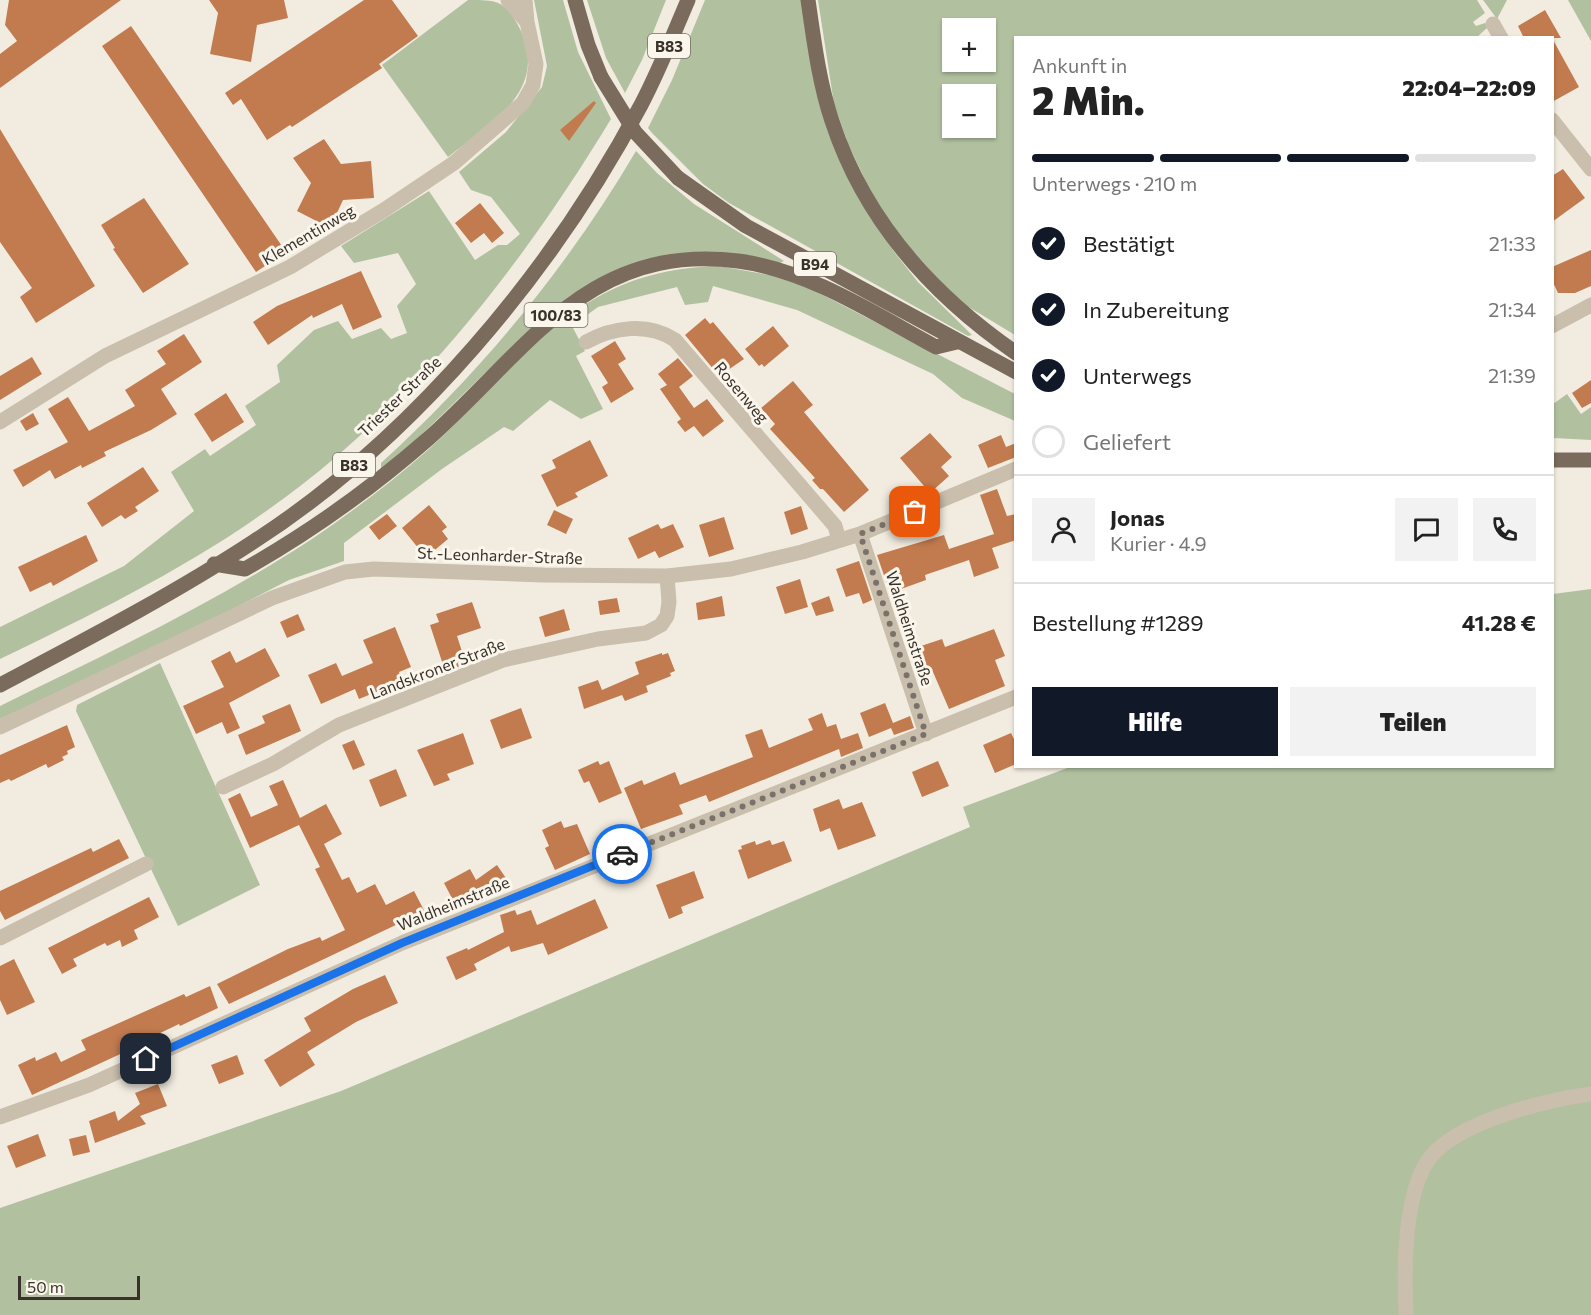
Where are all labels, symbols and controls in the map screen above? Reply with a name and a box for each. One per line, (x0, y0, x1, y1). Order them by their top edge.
map controls (942, 18, 996, 138)
button: + (942, 18, 996, 72)
road number: B83 (648, 34, 690, 58)
text: Ankunft in (1032, 53, 1127, 77)
text: 22:04–22:09 (1402, 74, 1536, 101)
text: 2 Min. (1032, 75, 1145, 123)
button: − (942, 84, 996, 138)
text: Unterwegs · 210 m (1032, 171, 1197, 195)
street label: Klementinweg (258, 200, 358, 268)
icon: check (1032, 227, 1065, 260)
text: Bestätigt (1083, 230, 1175, 257)
text: 21:33 (1489, 231, 1536, 255)
road number: B94 (794, 252, 836, 276)
icon: check (1032, 293, 1065, 326)
text: In Zubereitung (1083, 296, 1229, 323)
text: 21:34 (1488, 297, 1536, 321)
road number: 100/83 (524, 303, 588, 327)
street label: Triester Straße (354, 352, 444, 440)
street label: Rosenweg (711, 358, 773, 427)
icon: check (1032, 359, 1065, 392)
text: Unterwegs (1083, 362, 1192, 389)
text: 21:39 (1488, 363, 1536, 387)
text: Geliefert (1083, 428, 1171, 455)
road number: B83 (333, 453, 375, 477)
pin (889, 486, 940, 537)
icon: bag (898, 495, 931, 528)
button: person (1032, 498, 1095, 561)
button: chat (1395, 498, 1458, 561)
button: phone (1473, 498, 1536, 561)
text: Jonas (1110, 504, 1165, 531)
text: Kurier · 4.9 (1110, 531, 1207, 555)
street label: St.-Leonharder-Straße (417, 543, 583, 567)
street label: Waldheimstraße (883, 568, 937, 688)
text: Bestellung #1289 (1032, 609, 1204, 636)
text: 41.28 € (1462, 609, 1536, 636)
street label: Landskroner Straße (367, 633, 507, 703)
button: Hilfe (1032, 687, 1278, 756)
button: Teilen (1290, 687, 1536, 756)
courier (592, 824, 652, 884)
icon: car (606, 838, 639, 871)
street label: Waldheimstraße (394, 872, 512, 934)
pin (120, 1033, 171, 1084)
icon: home (129, 1042, 162, 1075)
scale bar (18, 1273, 140, 1300)
text: 50 m (27, 1277, 64, 1296)

